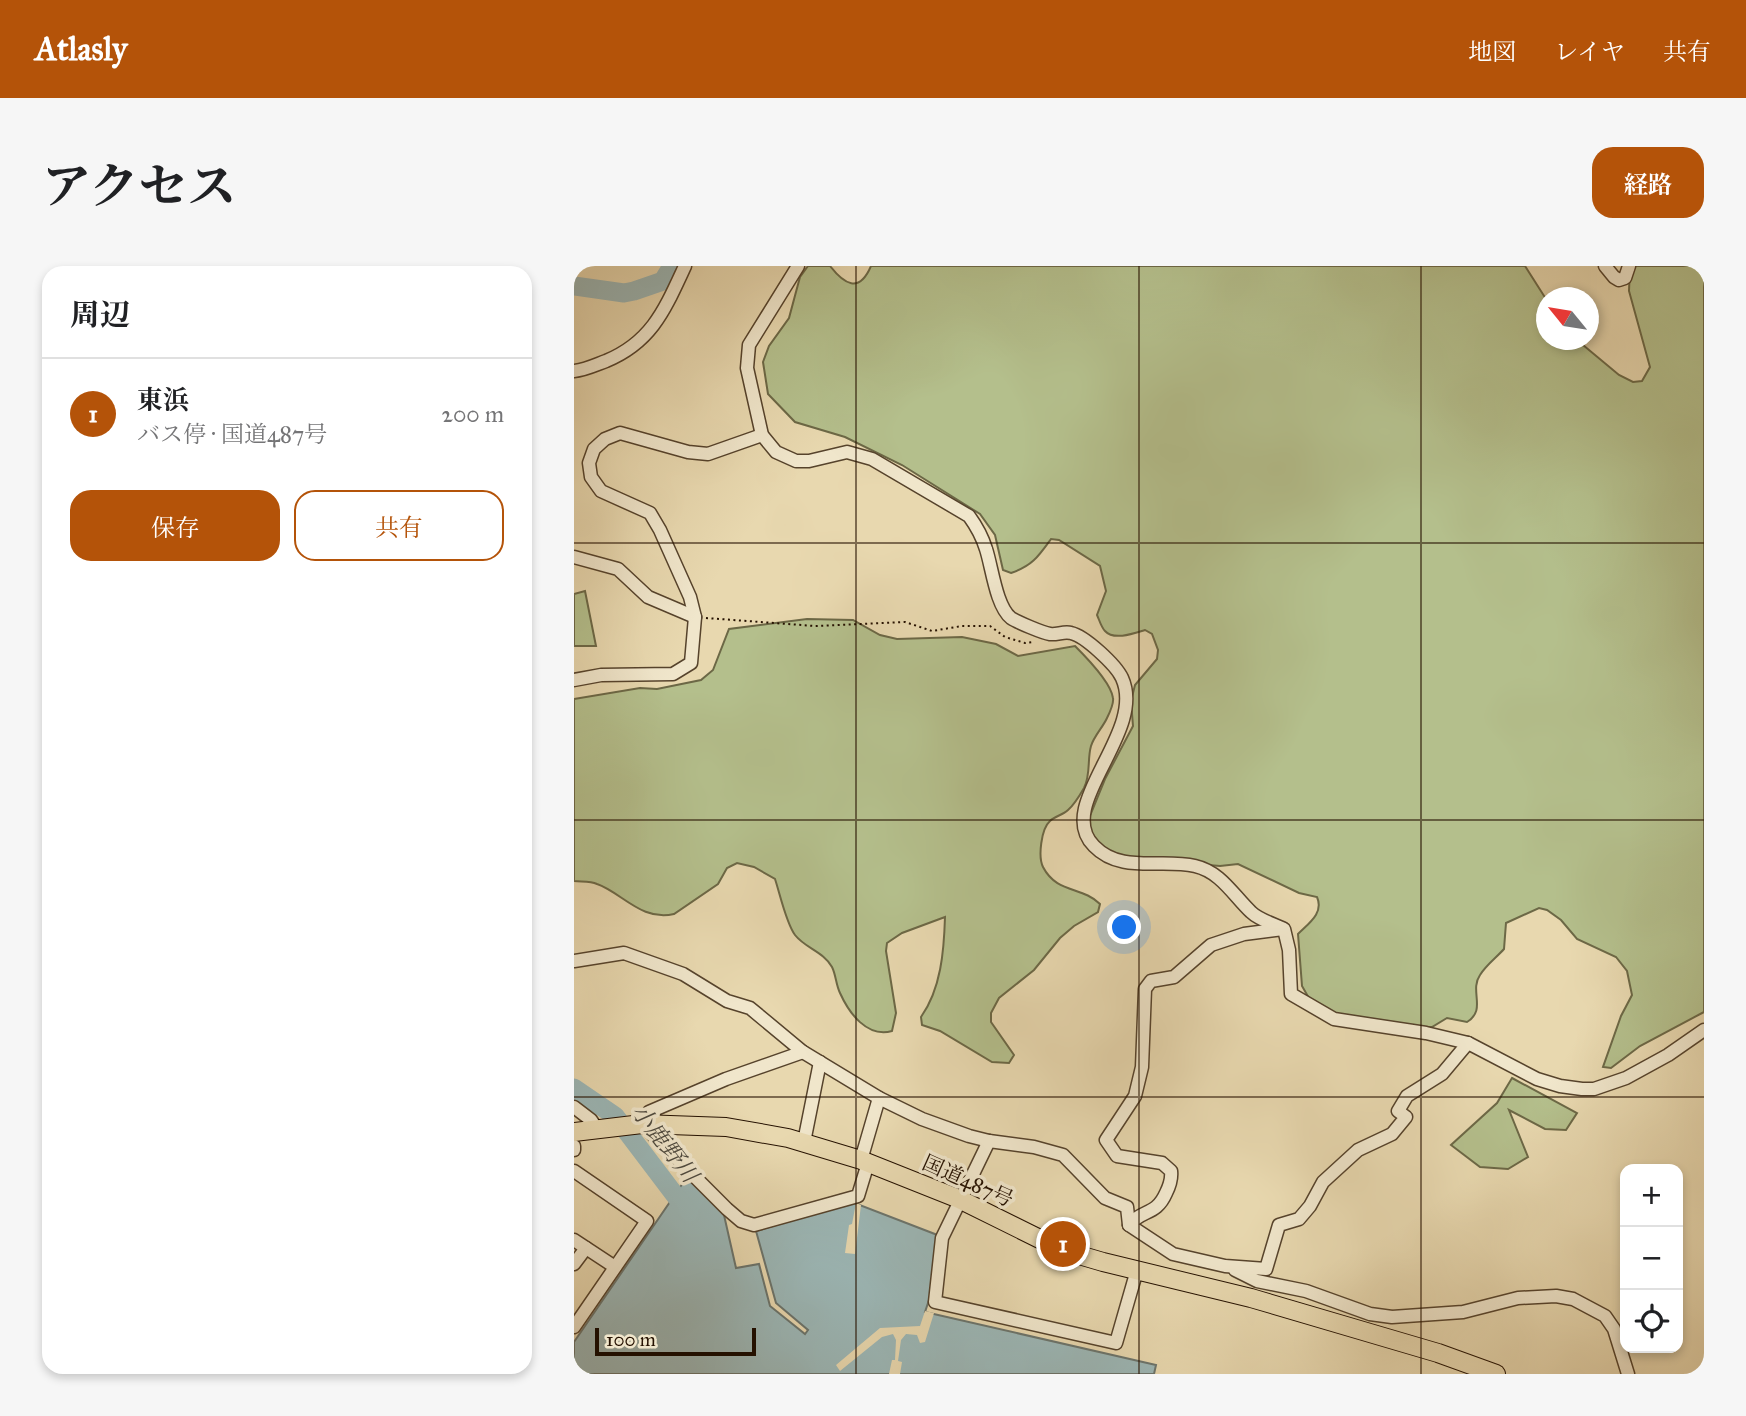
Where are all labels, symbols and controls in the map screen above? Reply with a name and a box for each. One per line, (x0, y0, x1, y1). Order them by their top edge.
text: Atlasly (35, 29, 127, 69)
text: 地図 (1468, 37, 1516, 67)
text: レイヤ (1554, 37, 1625, 67)
text: 共有 (1663, 37, 1711, 67)
button: 経路 (1592, 147, 1704, 218)
text: アクセス (42, 157, 237, 216)
north arrow (1536, 287, 1599, 350)
text: 周辺 (70, 297, 130, 333)
text: 東浜 (137, 384, 189, 416)
text: 1 (88, 400, 98, 428)
text: 200 m (442, 400, 504, 428)
text: バス停 · 国道487号 (137, 420, 327, 448)
button: 保存 (70, 490, 280, 561)
button: 共有 (294, 490, 504, 561)
your location (1107, 910, 1141, 944)
water label: 小鹿野川 (626, 1098, 706, 1190)
street label: 国道487号 (918, 1149, 1018, 1213)
map controls (1620, 1164, 1683, 1353)
button: + (1620, 1164, 1683, 1227)
pin: 1 (1040, 1218, 1086, 1270)
button: − (1620, 1227, 1683, 1290)
button: locate (1620, 1290, 1683, 1353)
scale bar (595, 1325, 756, 1357)
text: 100 m (606, 1328, 656, 1351)

